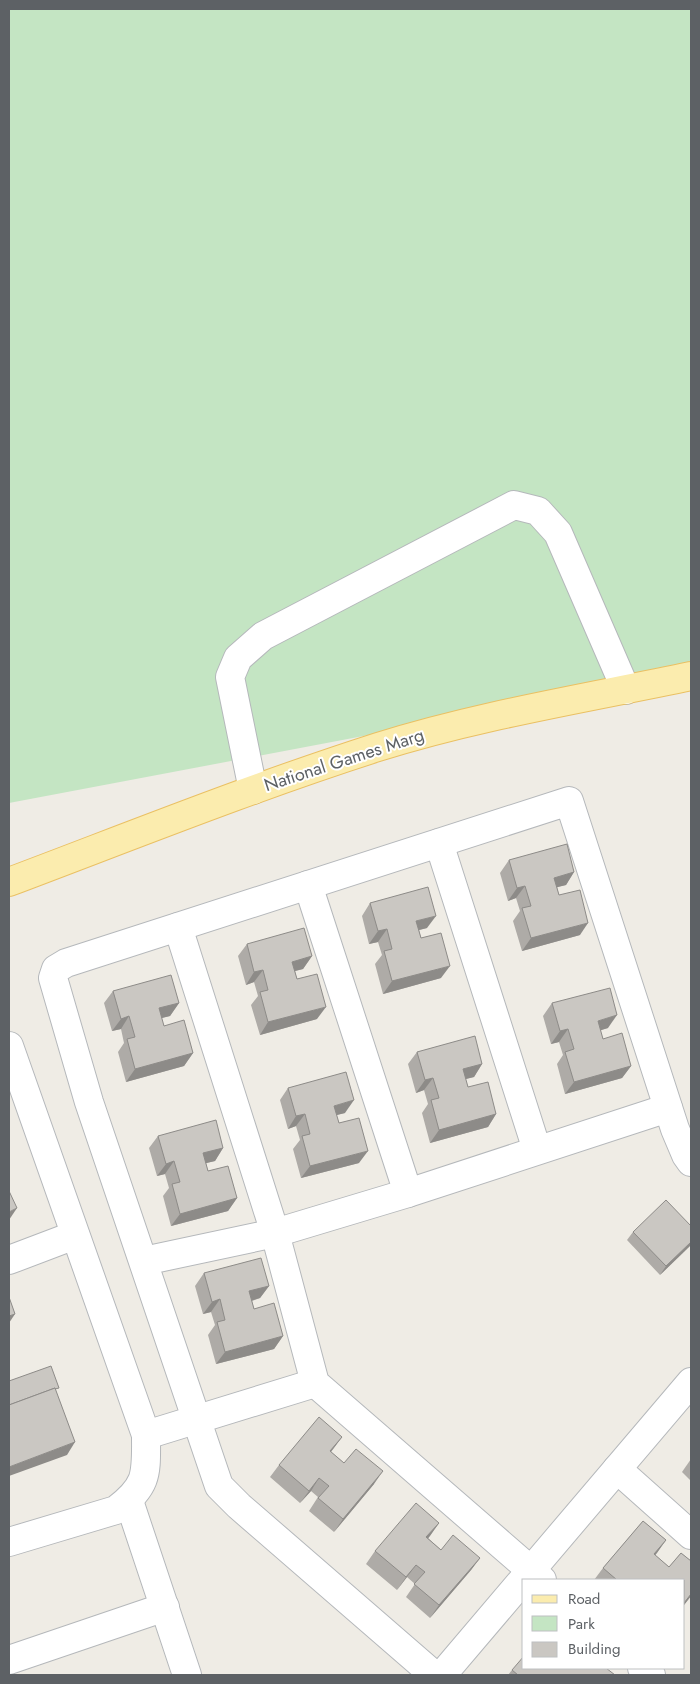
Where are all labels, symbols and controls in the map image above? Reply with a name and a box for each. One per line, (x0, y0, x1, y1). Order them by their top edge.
street label: National Games Marg (261, 722, 427, 798)
legend (522, 1579, 685, 1669)
text: Road (568, 1588, 600, 1610)
text: Park (568, 1613, 595, 1635)
text: Building (568, 1638, 620, 1660)

